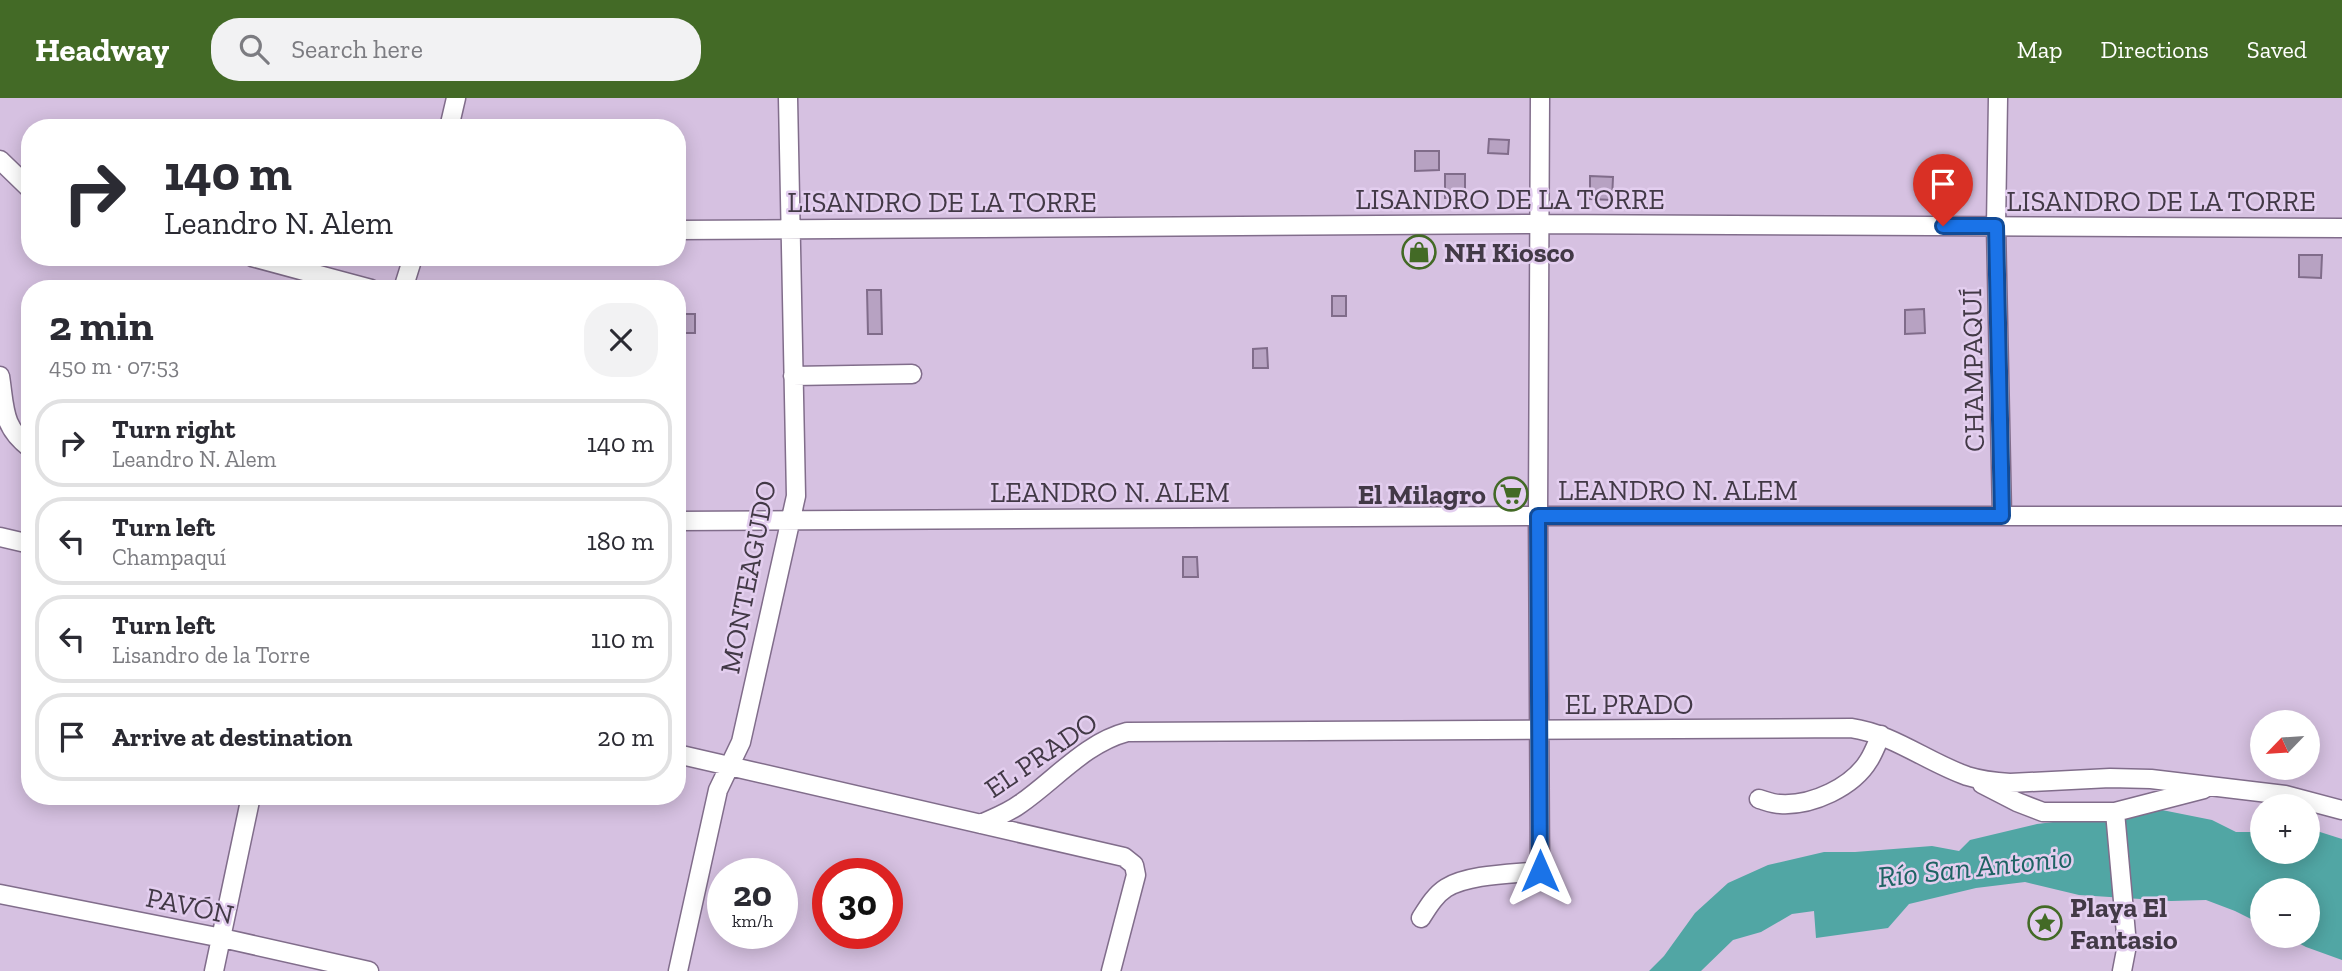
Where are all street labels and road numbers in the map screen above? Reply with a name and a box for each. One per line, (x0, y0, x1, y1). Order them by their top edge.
street label: LISANDRO DE LA TORRE (1355, 183, 1665, 216)
street label: LISANDRO DE LA TORRE (2006, 185, 2316, 218)
street label: LISANDRO DE LA TORRE (787, 186, 1097, 219)
street label: CHAMPAQUÍ (1955, 288, 1991, 452)
street label: LEANDRO N. ALEM (1558, 474, 1798, 507)
street label: LEANDRO N. ALEM (990, 476, 1230, 509)
street label: MONTEAGUDO (713, 478, 783, 676)
street label: EL PRADO (1565, 688, 1693, 721)
street label: EL PRADO (978, 705, 1104, 805)
street label: PAVÓN (143, 881, 237, 931)

